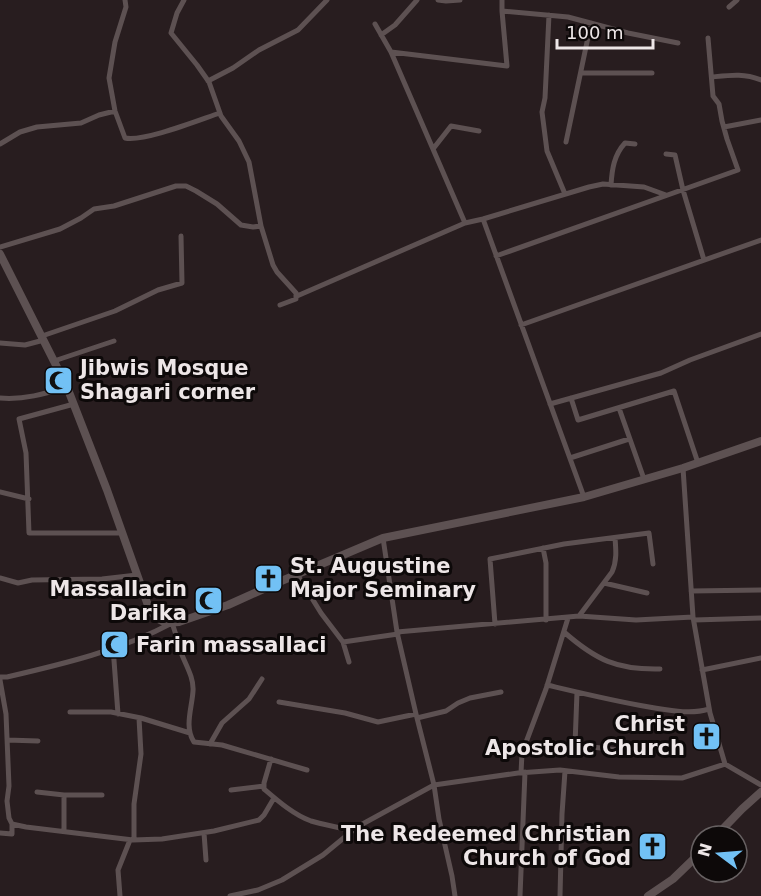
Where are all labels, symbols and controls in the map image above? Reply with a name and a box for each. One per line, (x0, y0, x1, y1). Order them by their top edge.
scale bar (557, 12, 653, 50)
text: 100 m (566, 22, 624, 43)
place label: Jibwis Mosque Shagari corner (78, 356, 256, 404)
mosque icon: Jibwis Mosque Shagari corner (43, 364, 75, 396)
place label: St. Augustine Major Seminary (290, 554, 476, 602)
church icon: St. Augustine Major Seminary (253, 562, 285, 594)
place label: Massallacin Darika (50, 577, 187, 625)
mosque icon: Massallacin Darika (192, 585, 224, 617)
mosque icon: Farin massallaci (99, 629, 131, 661)
place label: Farin massallaci (136, 633, 327, 657)
place label: Christ Apostolic Church (485, 712, 685, 760)
church icon: Christ Apostolic Church (690, 720, 722, 752)
place label: The Redeemed Christian Church of God (341, 822, 631, 870)
north arrow (689, 824, 749, 884)
church icon: The Redeemed Christian Church of God (636, 830, 668, 862)
text: N (694, 841, 716, 859)

